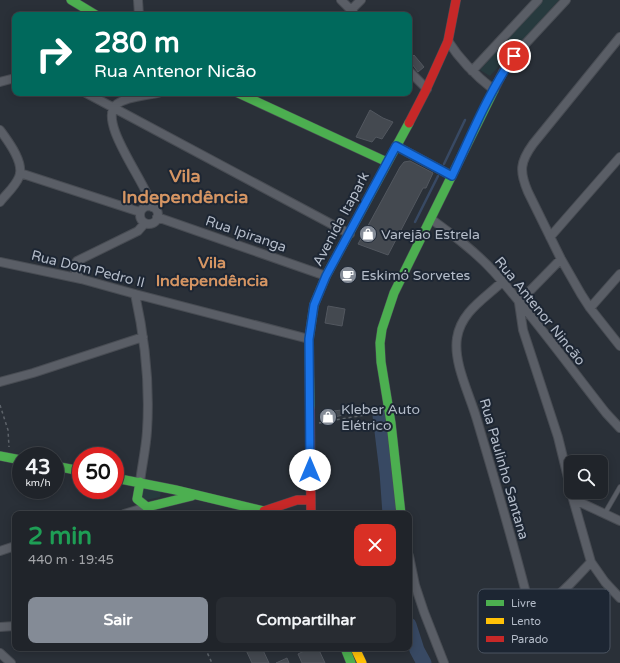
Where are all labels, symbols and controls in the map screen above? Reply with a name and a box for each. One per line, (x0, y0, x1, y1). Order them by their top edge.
text: 280 m (94, 26, 180, 60)
icon: right (28, 28, 80, 80)
pin (497, 39, 531, 73)
icon: arrive (503, 45, 525, 67)
text: Rua Antenor Nicão (94, 60, 256, 82)
district label: Vila Independência (122, 165, 248, 208)
street label: Avenida Itapark (309, 169, 373, 269)
street label: Rua Ipiranga (203, 212, 289, 256)
shop icon: Varejão Estrela (358, 224, 378, 244)
place label: Varejão Estrela (381, 226, 480, 243)
street label: Rua Dom Pedro II (29, 247, 147, 291)
district label: Vila Independência (156, 253, 268, 291)
street label: Rua Antenor Nincão (491, 253, 589, 369)
cafe icon: Eskimó Sorvetes (338, 265, 358, 285)
place label: Eskimó Sorvetes (361, 267, 471, 284)
street label: Rua Paulinho Santana (476, 396, 532, 542)
place label: Kleber Auto Elétrico (341, 401, 420, 434)
shop icon: Kleber Auto Elétrico (318, 407, 338, 427)
speed limit sign: 50 (72, 447, 124, 499)
position arrow (289, 449, 331, 491)
map controls (564, 455, 608, 499)
button: search (564, 455, 608, 499)
text: 43 (25, 456, 51, 480)
text: km/h (25, 477, 51, 489)
text: 2 min (28, 522, 92, 551)
button: close (354, 524, 396, 566)
text: 440 m · 19:45 (28, 552, 114, 568)
legend (478, 589, 610, 653)
button: Sair (28, 597, 208, 643)
button: Compartilhar (216, 597, 396, 643)
text: Livre (511, 597, 536, 610)
text: Lento (511, 615, 541, 628)
text: Parado (511, 633, 549, 646)

